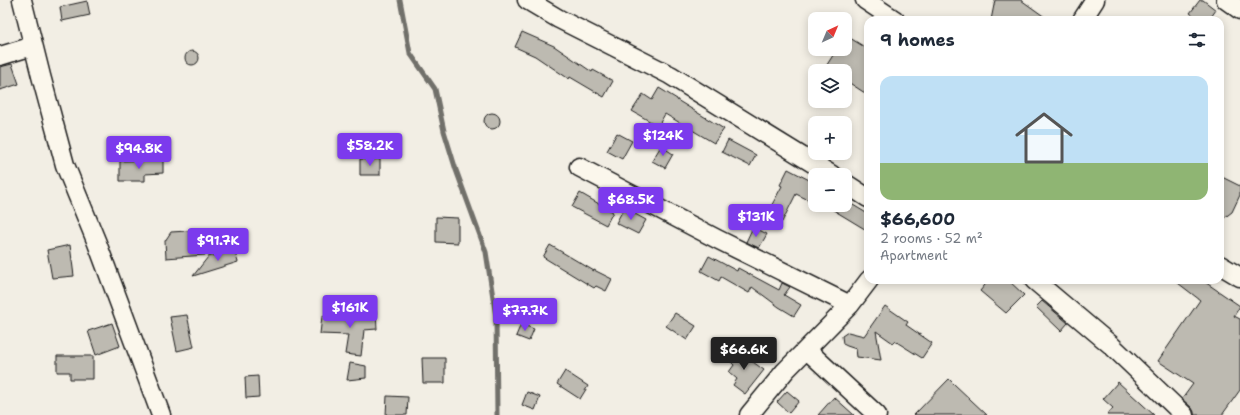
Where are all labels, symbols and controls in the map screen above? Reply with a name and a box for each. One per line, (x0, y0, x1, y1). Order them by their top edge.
north arrow (808, 12, 852, 56)
map controls (808, 12, 852, 212)
text: 9 homes (880, 29, 955, 51)
icon: filters (1186, 29, 1208, 51)
button: layers (808, 64, 852, 108)
icon: home (1008, 102, 1080, 174)
button: + (808, 116, 852, 160)
pin: $124K (635, 123, 691, 157)
text: $124K (643, 127, 683, 144)
pin: $58.2K (337, 133, 403, 167)
pin: $94.8K (106, 136, 172, 170)
text: $58.2K (346, 137, 394, 154)
text: $94.8K (115, 140, 163, 157)
button: − (808, 168, 852, 212)
pin: $68.5K (598, 187, 664, 221)
text: $68.5K (607, 191, 655, 208)
pin: $131K (728, 204, 784, 238)
text: $131K (737, 208, 775, 225)
text: $66,600 (880, 208, 955, 230)
pin: $91.7K (185, 228, 251, 262)
text: 2 rooms · 52 m² (880, 230, 983, 247)
text: $91.7K (197, 232, 239, 249)
text: Apartment (880, 247, 948, 264)
pin: $161K (322, 295, 378, 329)
pin: $77.7K (492, 298, 558, 332)
text: $161K (332, 299, 368, 316)
text: $77.7K (502, 302, 548, 319)
pin: $66.6K (711, 337, 777, 371)
text: $66.6K (720, 341, 768, 358)

